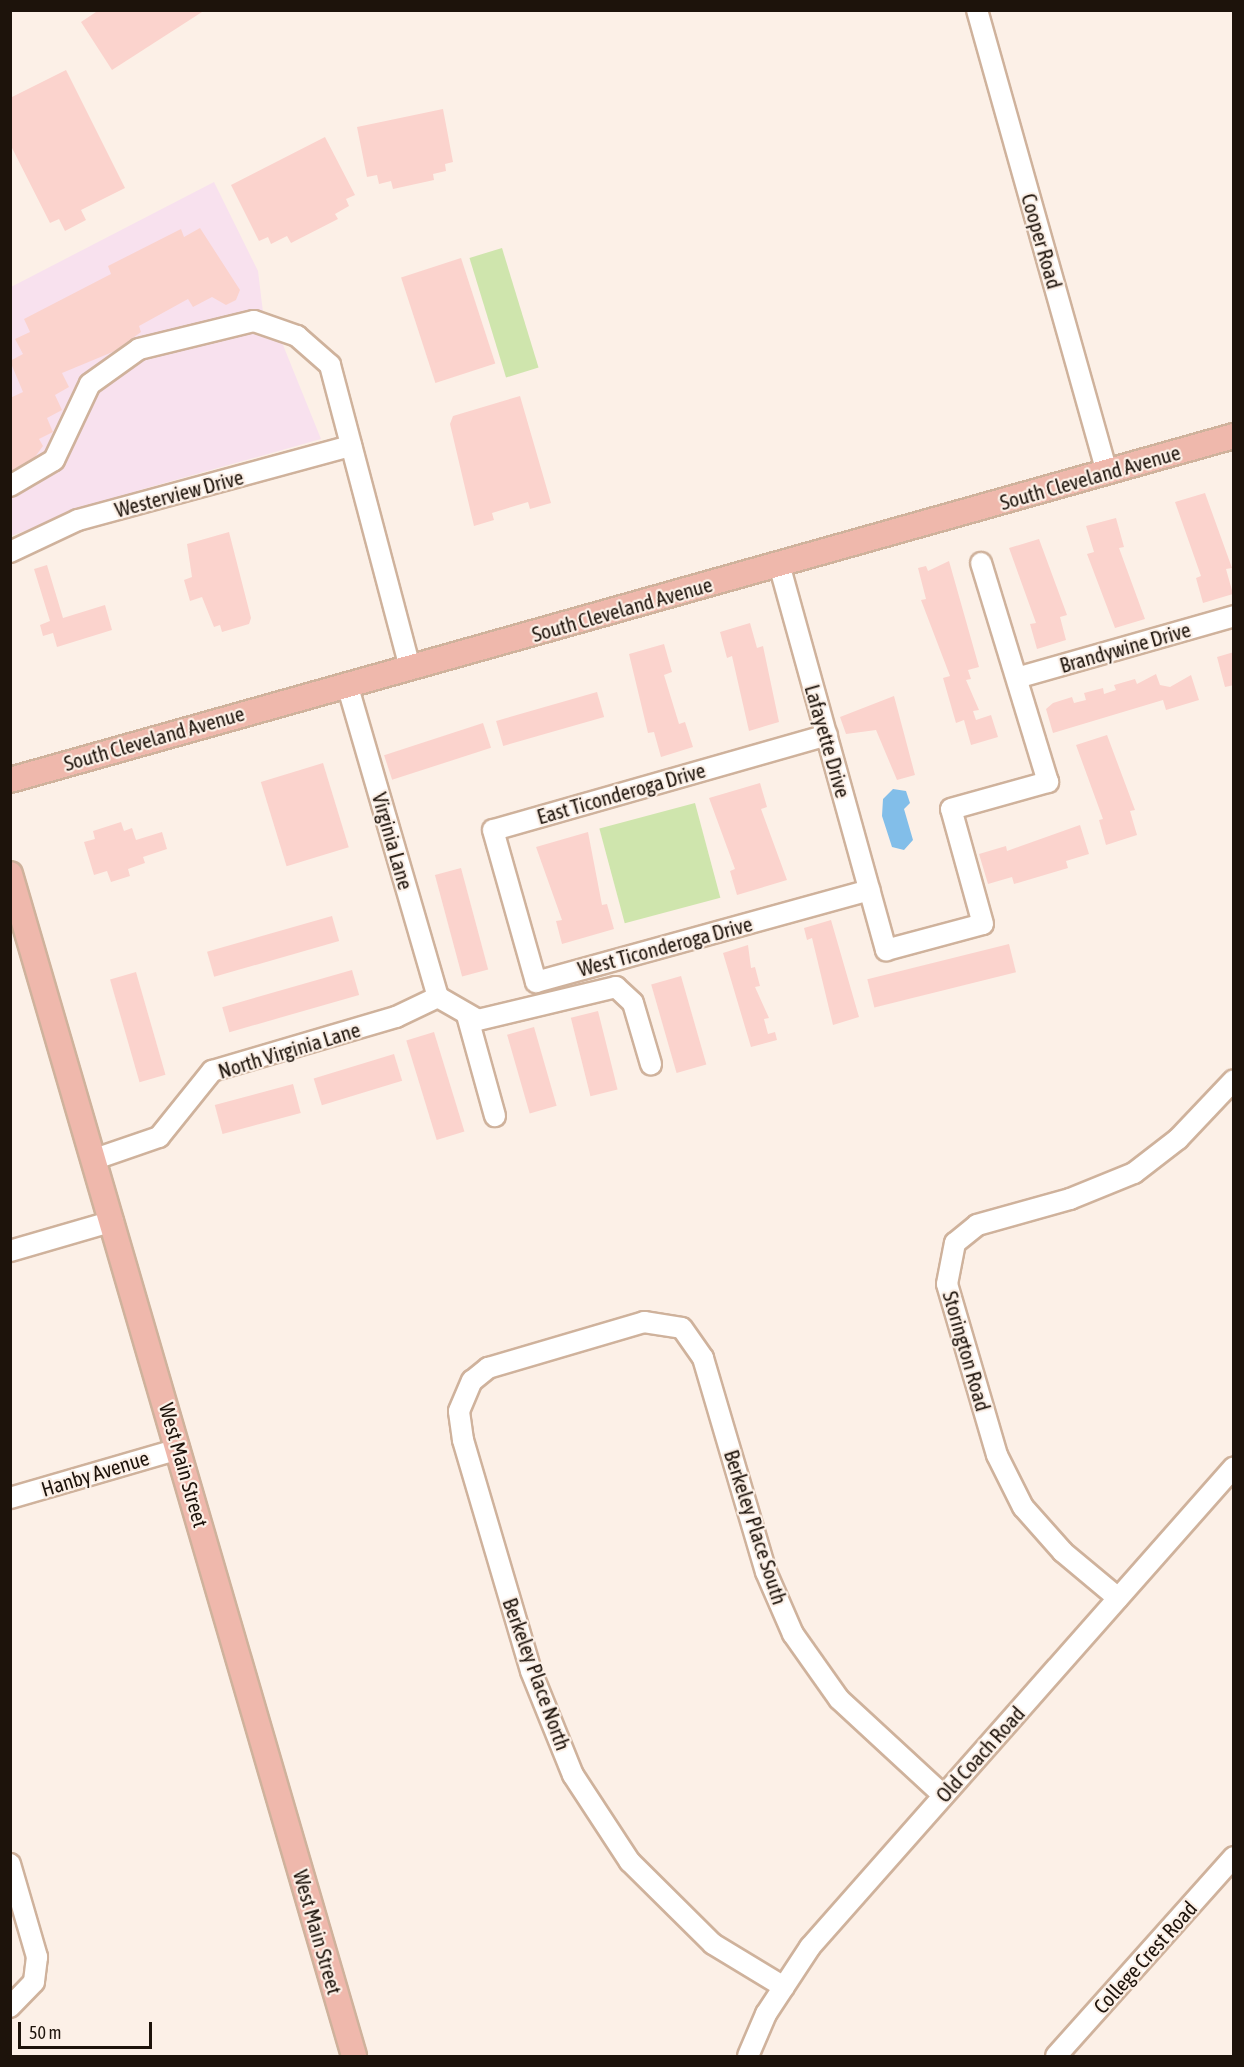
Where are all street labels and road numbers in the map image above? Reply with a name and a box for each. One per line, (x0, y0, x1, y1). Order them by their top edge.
street label: Cooper Road (1016, 191, 1068, 291)
street label: South Cleveland Avenue (997, 439, 1183, 515)
street label: Westerview Drive (112, 464, 246, 522)
street label: South Cleveland Avenue (529, 571, 715, 647)
street label: Brandywine Drive (1057, 616, 1193, 678)
street label: Lafayette Drive (800, 682, 856, 800)
street label: South Cleveland Avenue (61, 700, 247, 776)
street label: East Ticonderoga Drive (534, 757, 708, 829)
street label: Virginia Lane (367, 790, 419, 892)
street label: West Ticonderoga Drive (575, 911, 755, 981)
street label: North Virginia Lane (215, 1016, 363, 1084)
street label: Storington Road (938, 1288, 996, 1414)
street label: West Main Street (154, 1400, 214, 1530)
street label: Hanby Avenue (38, 1445, 152, 1501)
street label: Berkeley Place South (719, 1446, 793, 1608)
street label: Berkeley Place North (498, 1594, 576, 1754)
street label: Old Coach Road (930, 1701, 1030, 1807)
street label: West Main Street (288, 1867, 348, 1997)
street label: College Crest Road (1088, 1896, 1202, 2018)

